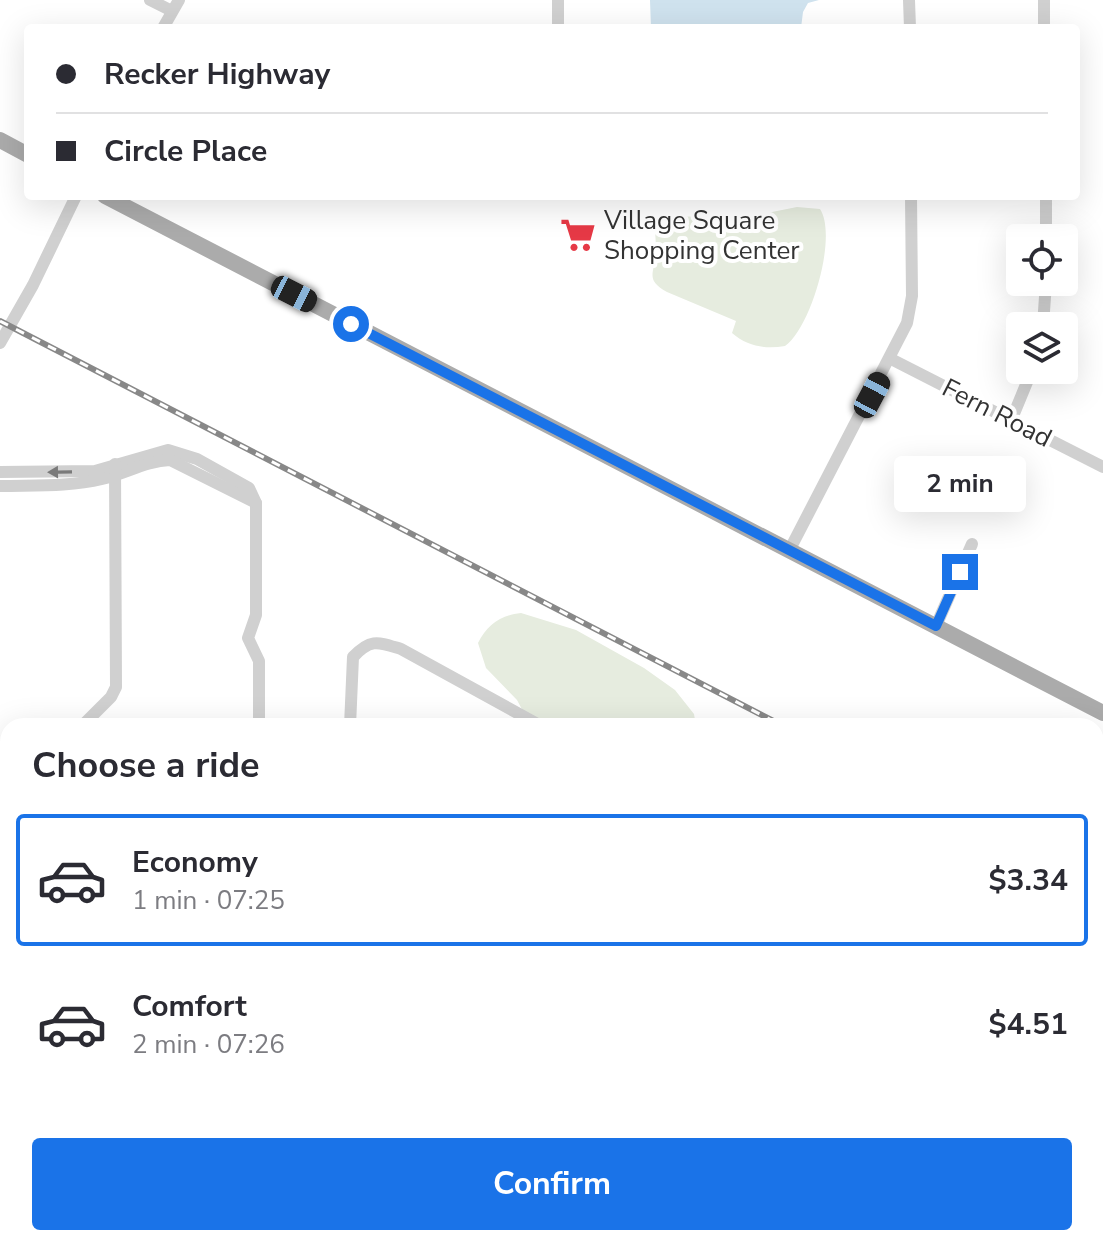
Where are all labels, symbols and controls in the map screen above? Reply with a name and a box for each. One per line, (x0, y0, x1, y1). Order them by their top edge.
text: Recker Highway (104, 54, 330, 95)
text: Circle Place (104, 131, 267, 172)
place label: Village Square Shopping Center (603, 203, 800, 268)
supermarket icon: Village Square Shopping Center (559, 216, 597, 254)
map controls (1006, 224, 1078, 384)
button: locate (1006, 224, 1078, 296)
car (267, 272, 321, 316)
route start (333, 306, 369, 342)
button: layers (1006, 312, 1078, 384)
car (850, 368, 894, 422)
street label: Fern Road (936, 370, 1058, 456)
callout: 2 min (894, 456, 1026, 512)
one-way arrow (47, 465, 72, 478)
text: 2 min (926, 466, 994, 501)
route end (942, 554, 978, 590)
text: Choose a ride (32, 741, 260, 790)
text: Economy (132, 842, 258, 883)
icon: car (36, 844, 108, 916)
text: $3.34 (989, 860, 1068, 901)
text: 1 min · 07:25 (132, 883, 285, 918)
text: Comfort (132, 986, 247, 1027)
icon: car (36, 988, 108, 1060)
text: $4.51 (989, 1004, 1068, 1045)
text: 2 min · 07:26 (132, 1027, 285, 1062)
button: Confirm (32, 1138, 1072, 1230)

